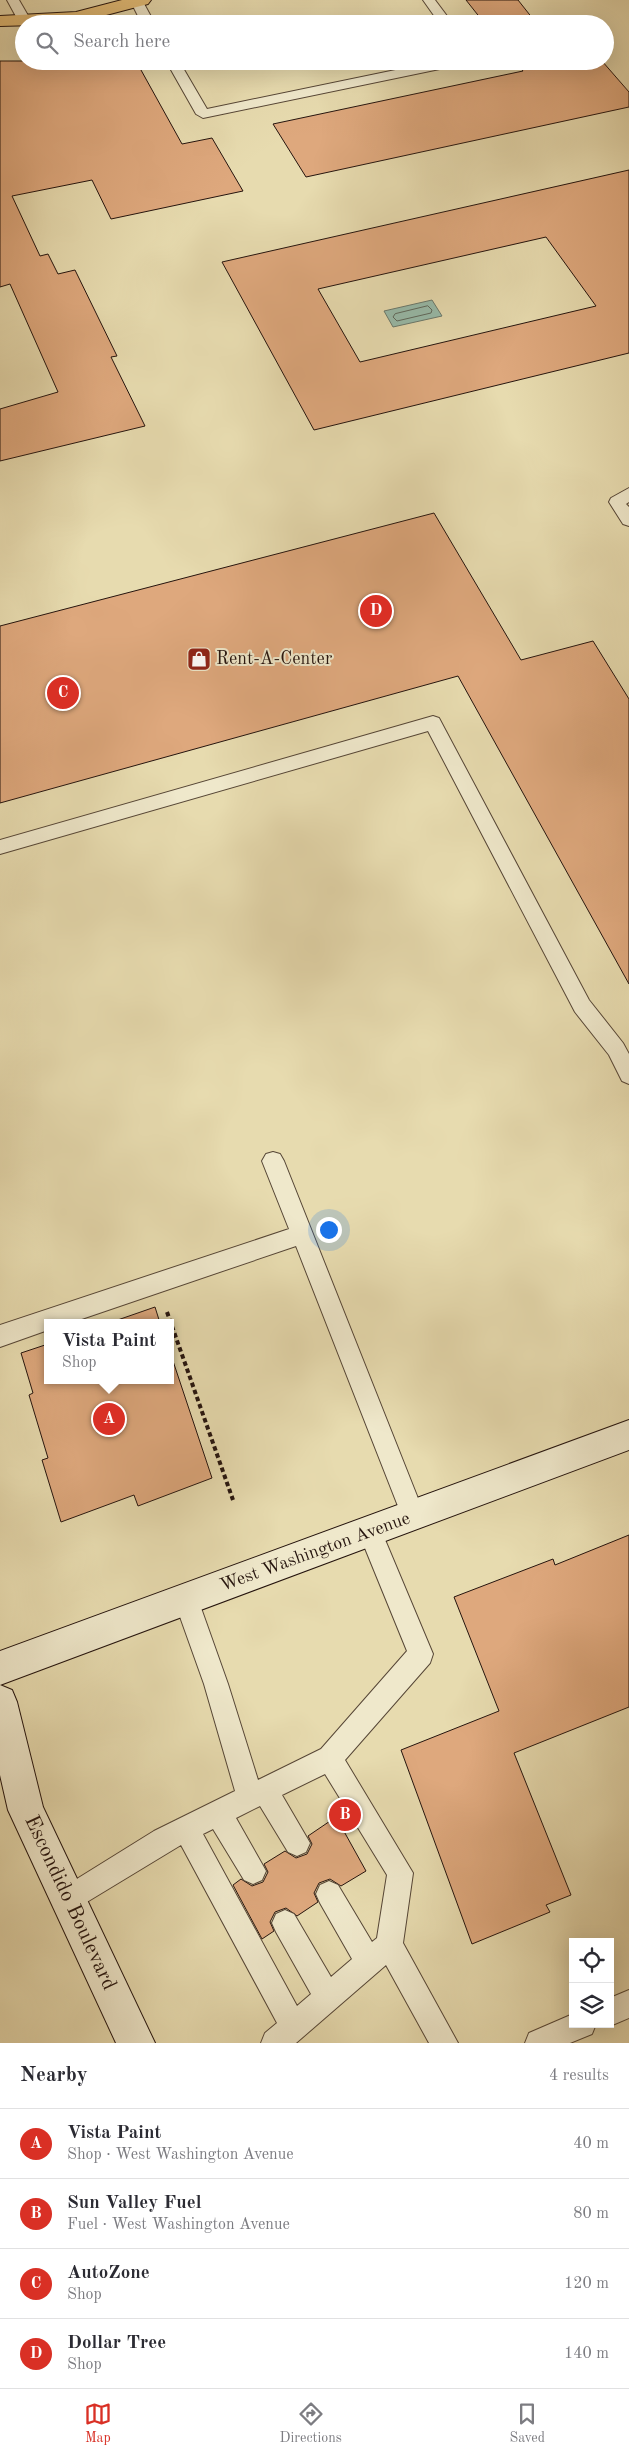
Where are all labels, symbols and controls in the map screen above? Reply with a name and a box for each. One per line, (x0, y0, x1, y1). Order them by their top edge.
search box (15, 15, 614, 70)
icon: search (33, 29, 61, 57)
text: Search here (73, 33, 170, 52)
pin: D (360, 592, 392, 630)
shop icon: Rent-A-Center (186, 646, 212, 672)
place label: Rent-A-Center (216, 650, 333, 668)
pin: C (47, 674, 79, 712)
your location (316, 1217, 342, 1243)
popup (44, 1319, 174, 1384)
text: Vista Paint (62, 1332, 156, 1351)
text: Shop (62, 1355, 97, 1371)
pin: A (93, 1400, 125, 1438)
street label: West Washington Avenue (218, 1509, 412, 1595)
pin: B (329, 1796, 361, 1834)
street label: Escondido Boulevard (20, 1812, 120, 1994)
map controls (569, 1938, 614, 2028)
button: locate (569, 1938, 614, 1983)
button: layers (569, 1983, 614, 2028)
text: Nearby (20, 2065, 88, 2086)
text: 4 results (549, 2068, 609, 2084)
text: Vista Paint (67, 2124, 161, 2143)
text: A (30, 2136, 42, 2152)
text: 40 m (573, 2136, 609, 2152)
text: Shop · West Washington Avenue (67, 2147, 294, 2163)
text: Sun Valley Fuel (67, 2194, 202, 2213)
text: B (30, 2206, 42, 2222)
text: 80 m (573, 2206, 609, 2222)
text: Fuel · West Washington Avenue (67, 2217, 290, 2233)
text: AutoZone (67, 2264, 150, 2283)
text: C (31, 2276, 41, 2292)
text: 120 m (564, 2276, 609, 2292)
text: Shop (67, 2287, 102, 2303)
text: Dollar Tree (67, 2334, 166, 2353)
text: D (30, 2346, 42, 2362)
text: 140 m (564, 2346, 609, 2362)
text: Shop (67, 2357, 102, 2373)
tab: Map (84, 2400, 112, 2447)
tab: Directions (280, 2400, 342, 2447)
tab: Saved (509, 2400, 545, 2447)

